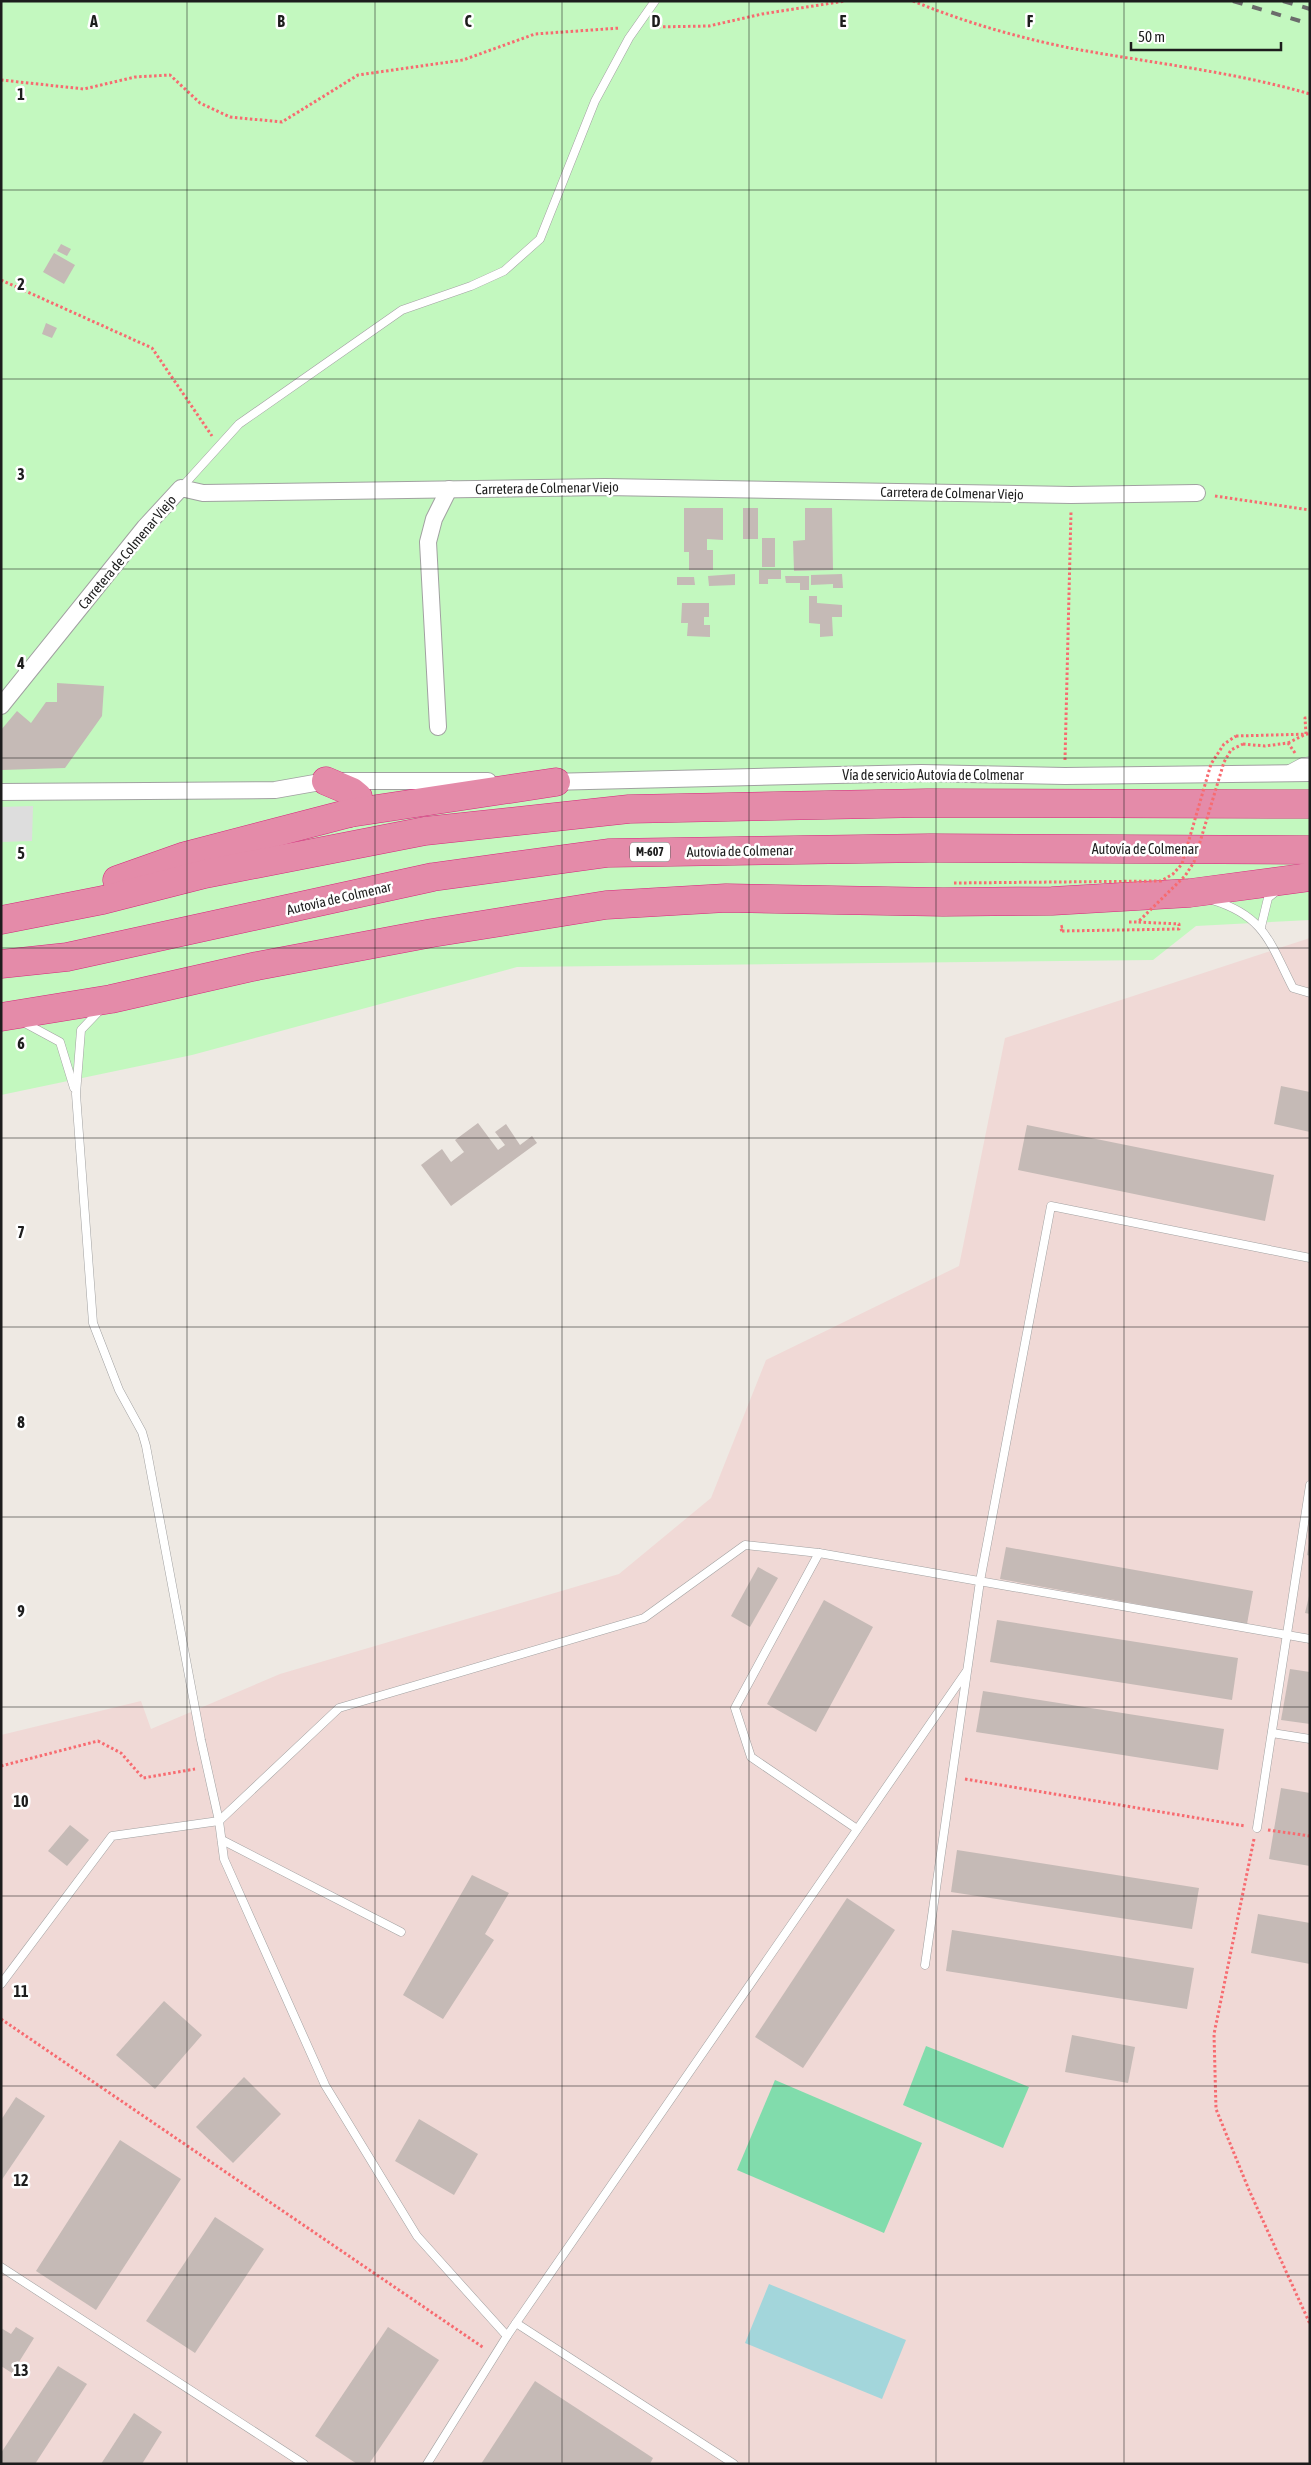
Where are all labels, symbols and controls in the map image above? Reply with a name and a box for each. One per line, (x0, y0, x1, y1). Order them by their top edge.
text: A (89, 12, 98, 30)
text: B (277, 12, 285, 30)
text: C (464, 12, 472, 30)
text: D (652, 12, 661, 30)
text: E (840, 12, 847, 30)
text: F (1027, 12, 1034, 30)
scale bar (1131, 20, 1281, 52)
text: 50 m (1138, 28, 1165, 45)
text: 1 (17, 85, 25, 103)
text: 2 (17, 275, 25, 293)
text: 3 (17, 465, 25, 483)
street label: Carretera de Colmenar Viejo (475, 479, 619, 497)
street label: Carretera de Colmenar Viejo (880, 484, 1024, 502)
street label: Carretera de Colmenar Viejo (75, 492, 179, 612)
text: 4 (16, 654, 25, 672)
street label: Vía de servicio Autovía de Colmenar (842, 767, 1025, 783)
street label: Autovía de Colmenar (1092, 841, 1199, 857)
road number: M-607 (630, 842, 670, 862)
street label: Autovía de Colmenar (686, 842, 794, 860)
text: 5 (17, 844, 25, 862)
street label: Autovía de Colmenar (285, 878, 394, 918)
text: 6 (17, 1034, 25, 1052)
text: 7 (17, 1223, 25, 1241)
text: 8 (17, 1413, 25, 1431)
text: 9 (17, 1602, 25, 1620)
text: 10 (13, 1792, 29, 1810)
text: 11 (13, 1982, 29, 2000)
text: 12 (13, 2171, 29, 2189)
text: 13 (13, 2361, 29, 2379)

